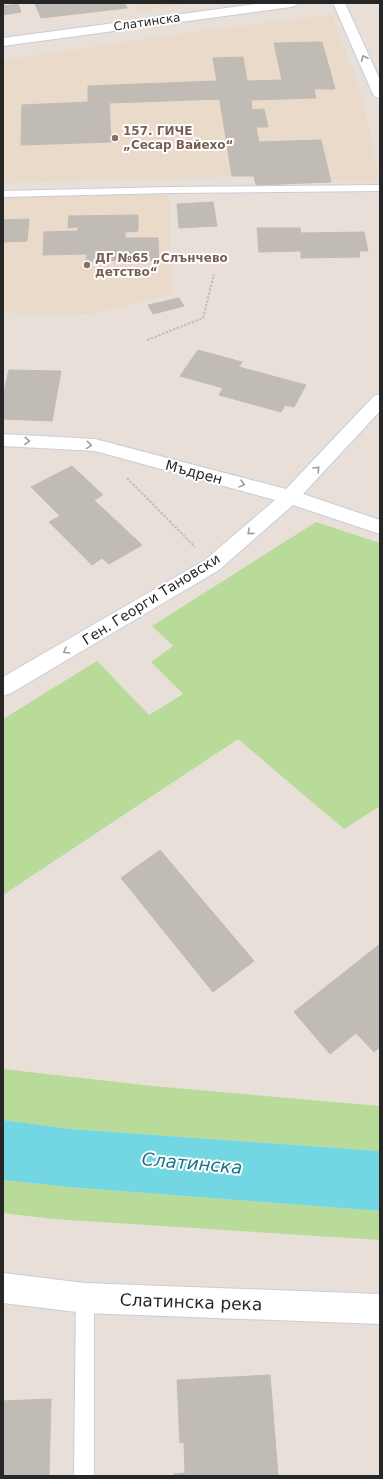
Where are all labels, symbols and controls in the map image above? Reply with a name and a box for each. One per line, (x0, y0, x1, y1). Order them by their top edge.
street label: Слатинска (113, 10, 181, 34)
one-way arrow (361, 55, 369, 63)
place label: 157. ГИЧЕ „Сесар Вайехо“ (123, 124, 233, 152)
marker: 157. ГИЧЕ „Сесар Вайехо“ (110, 133, 120, 143)
place label: ДГ №65 „Слънчево детство“ (95, 251, 228, 279)
marker: ДГ №65 „Слънчево детство“ (82, 260, 92, 270)
one-way arrow (24, 437, 30, 446)
one-way arrow (86, 440, 92, 449)
street label: Мъдрен (164, 457, 224, 487)
one-way arrow (312, 466, 319, 473)
one-way arrow (239, 480, 245, 488)
one-way arrow (247, 527, 255, 534)
street label: Ген. Георги Тановски (79, 550, 223, 648)
one-way arrow (63, 646, 71, 653)
water label: Слатинска (141, 1148, 243, 1178)
street label: Слатинска река (119, 1290, 263, 1314)

